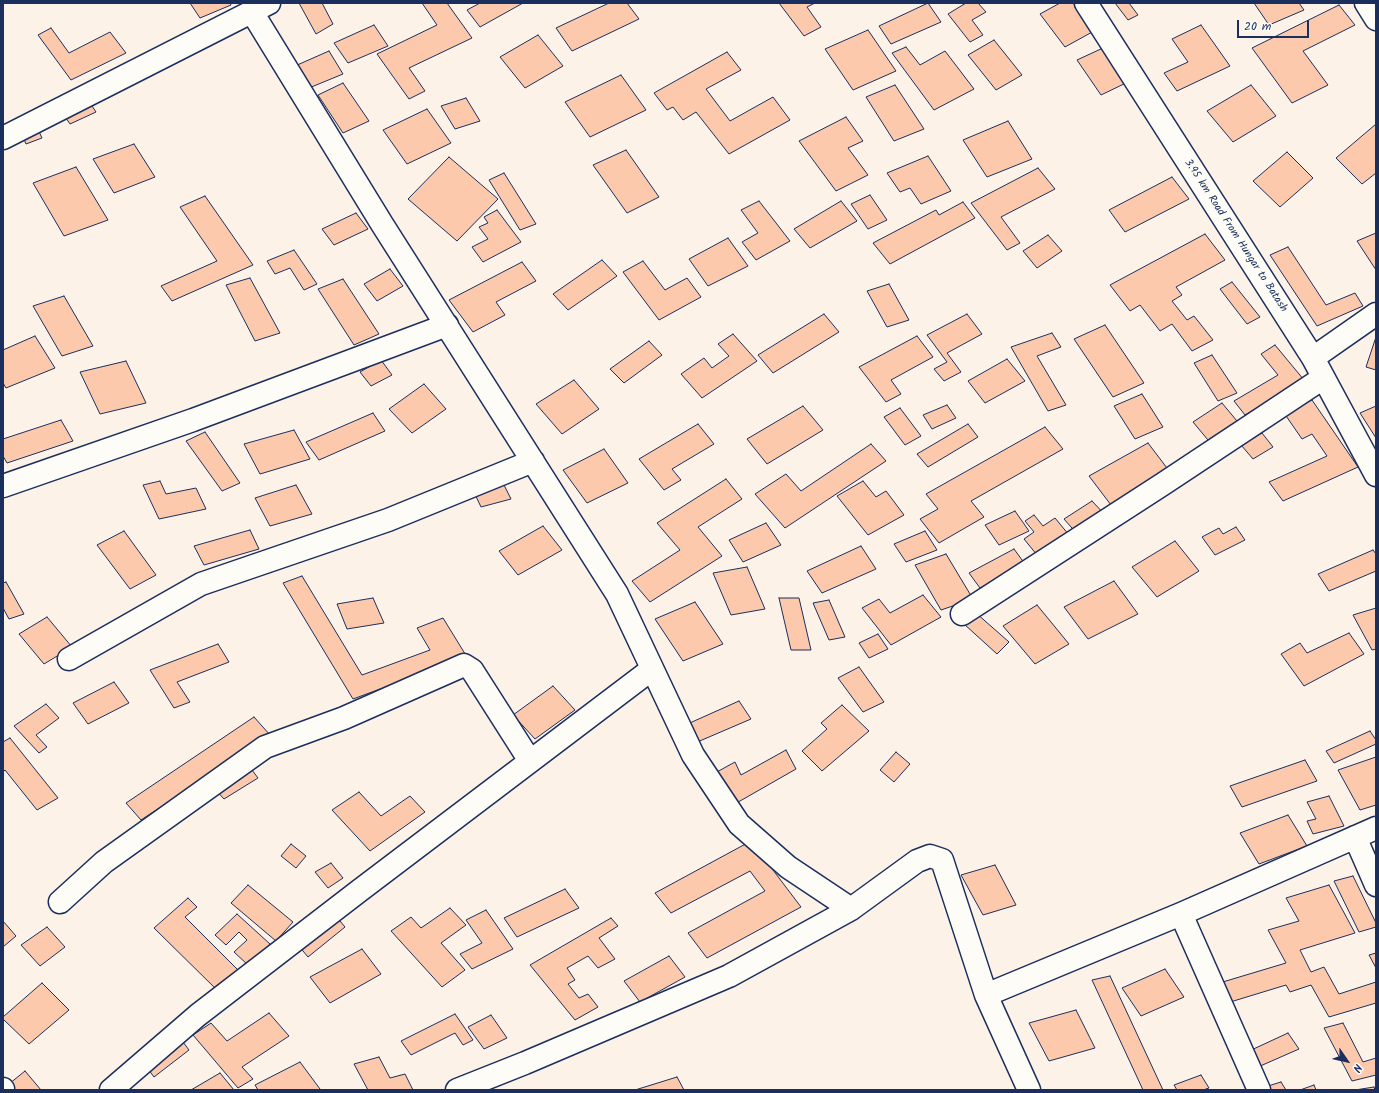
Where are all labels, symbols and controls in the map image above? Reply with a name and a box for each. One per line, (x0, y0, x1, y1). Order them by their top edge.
scale bar (1239, 12, 1311, 38)
text: 20 m (1244, 17, 1271, 36)
street label: 3.95 km Road From Hungar to Batash (1181, 157, 1289, 315)
north arrow (1327, 1041, 1367, 1081)
text: N (1348, 1060, 1366, 1076)

